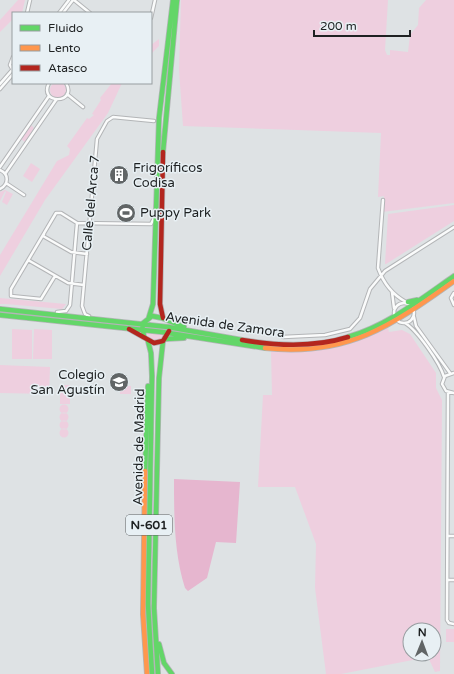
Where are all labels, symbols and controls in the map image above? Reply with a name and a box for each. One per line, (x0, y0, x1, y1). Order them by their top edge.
legend (12, 12, 152, 84)
scale bar (314, 12, 410, 38)
text: 200 m (320, 19, 357, 33)
text: Fluido (48, 21, 83, 35)
text: Lento (48, 41, 81, 55)
text: Atasco (48, 61, 87, 75)
street label: Calle del Arca 7 (79, 155, 103, 251)
place label: Frigoríficos Codisa (133, 160, 202, 191)
building icon: Frigoríficos Codisa (108, 164, 130, 186)
sports icon: Puppy Park (115, 202, 137, 224)
place label: Puppy Park (140, 205, 211, 221)
street label: Avenida de Zamora (164, 309, 286, 341)
place label: Colegio San Agustín (30, 367, 105, 398)
school or university icon: Colegio San Agustín (108, 371, 130, 393)
street label: Avenida de Madrid (130, 388, 148, 506)
road number: N-601 (126, 515, 172, 535)
north arrow (402, 622, 442, 662)
text: N (418, 626, 427, 639)

